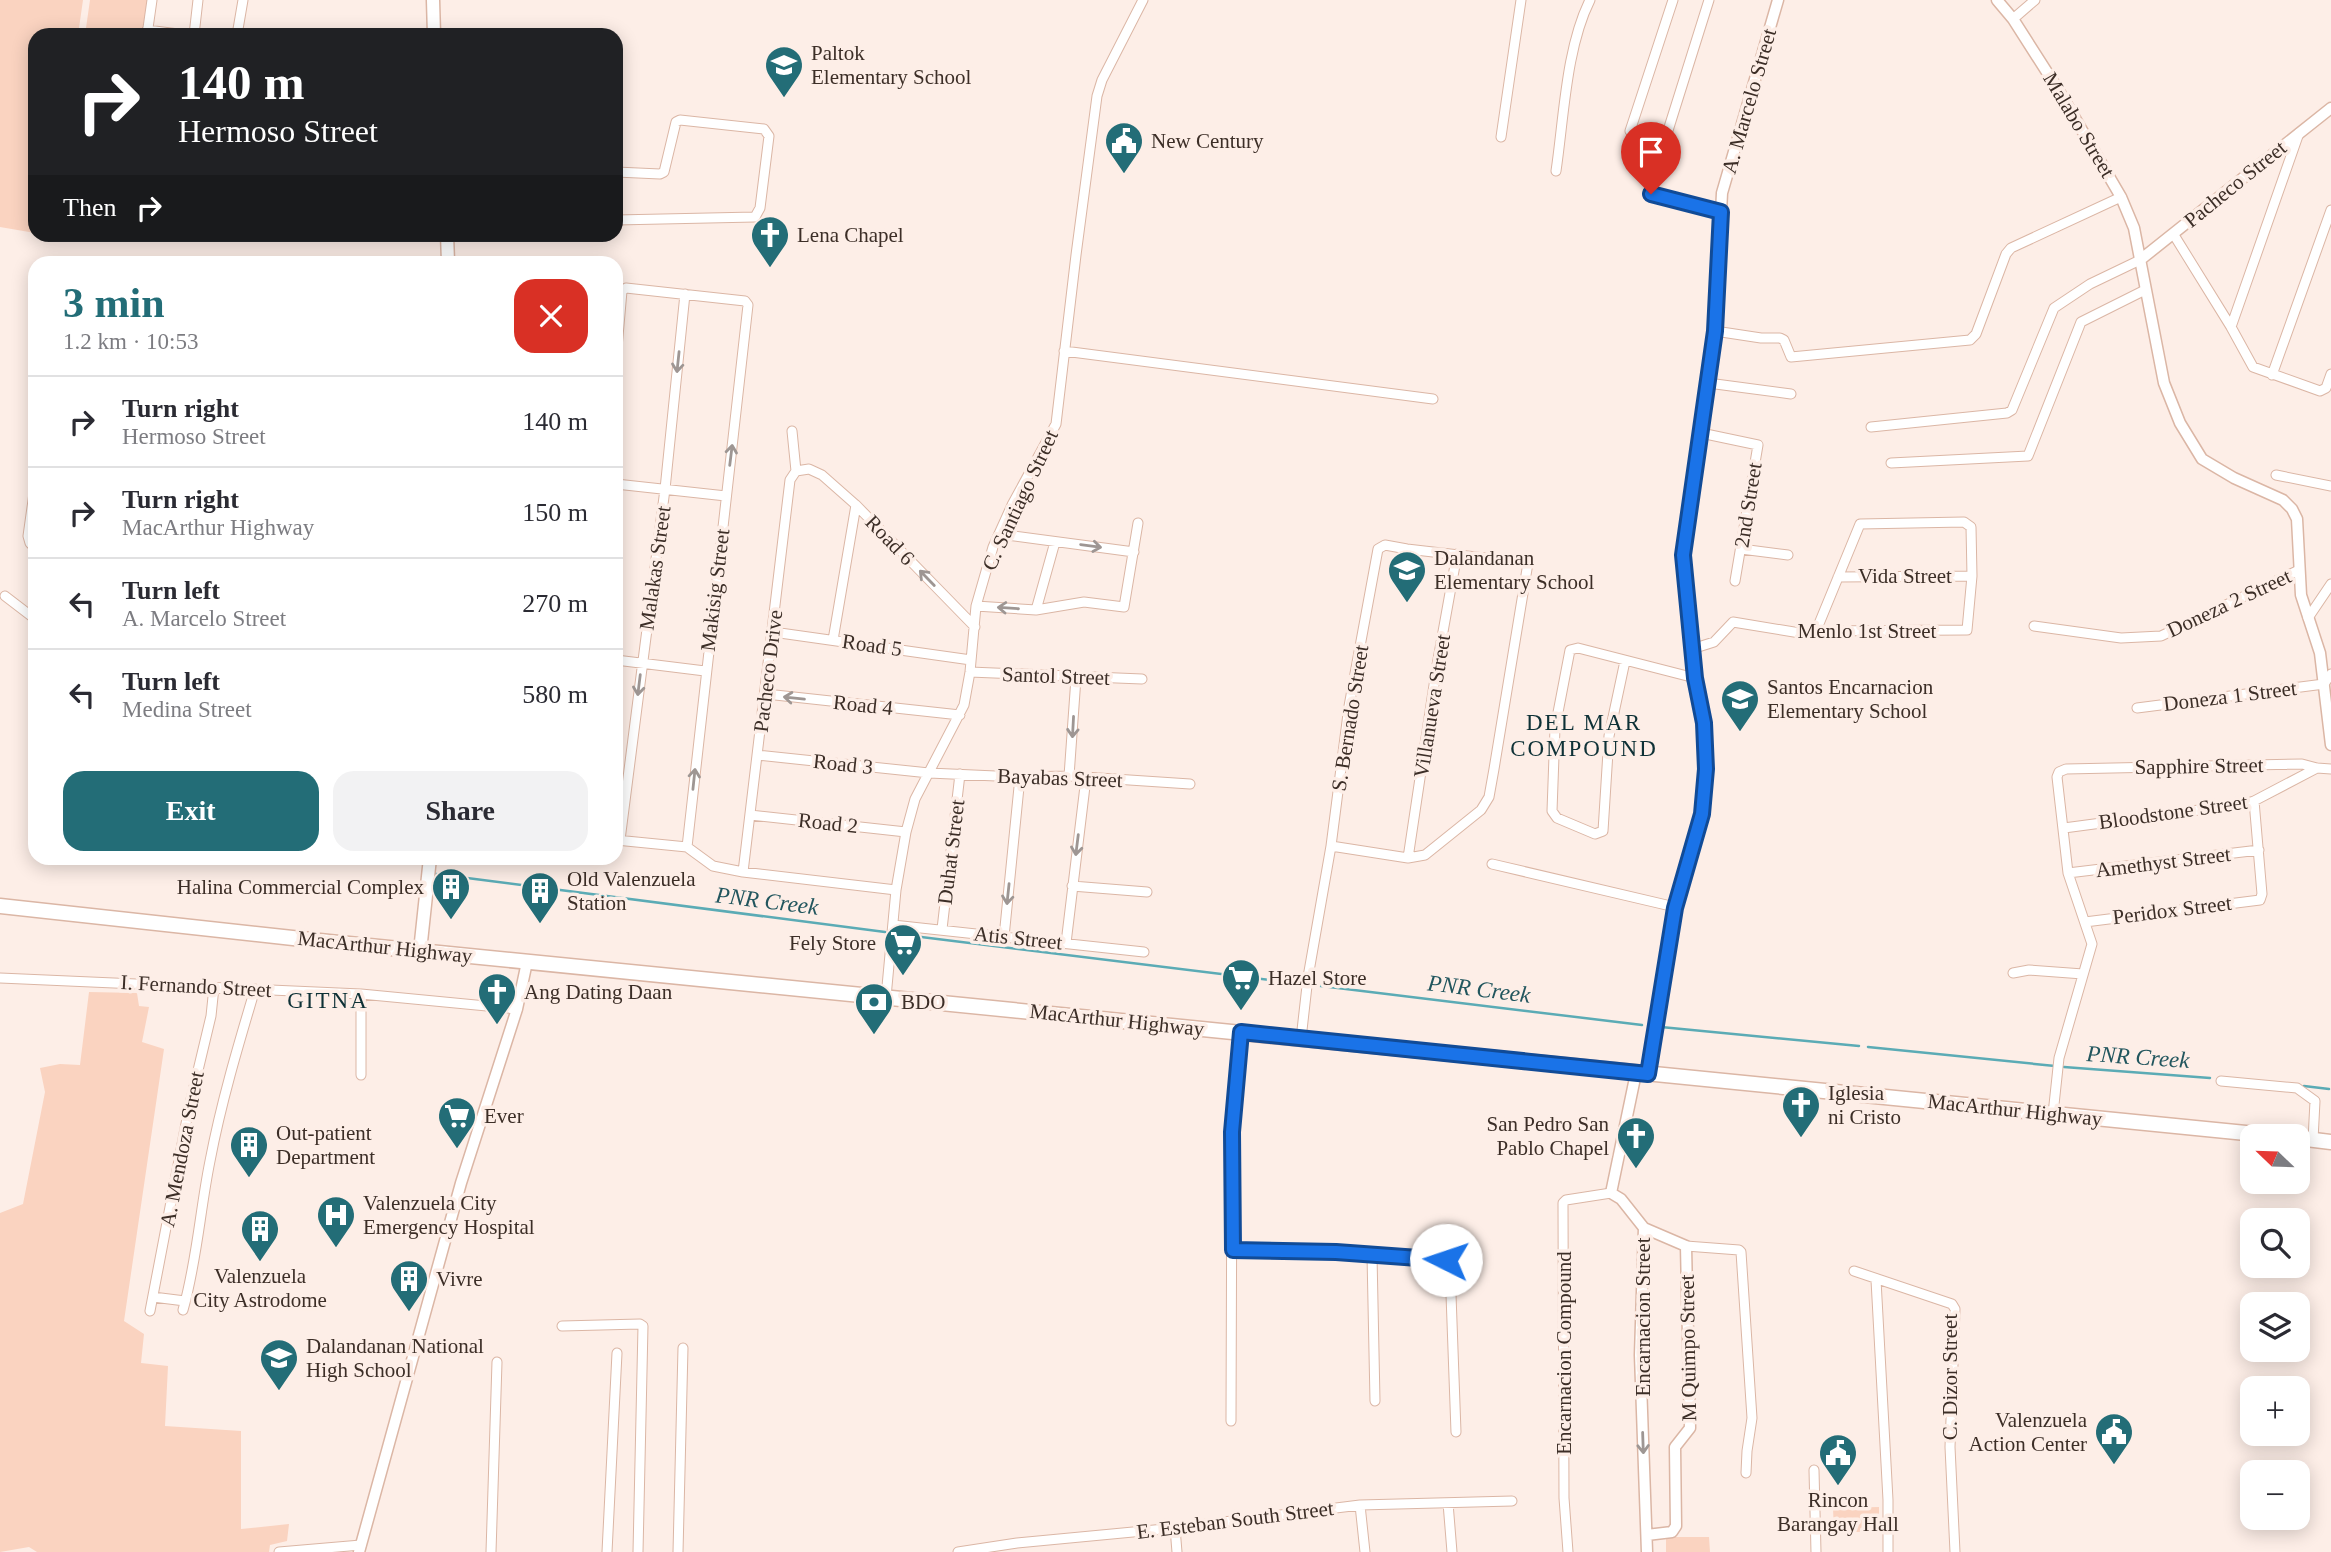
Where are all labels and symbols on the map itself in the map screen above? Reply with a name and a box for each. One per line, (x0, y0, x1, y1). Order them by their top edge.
street label: A. Marcelo Street (1717, 26, 1781, 176)
place label: Paltok Elementary School (811, 41, 972, 89)
school or university icon: Paltok Elementary School (763, 44, 805, 99)
street label: Malabo Street (2038, 68, 2120, 182)
public building icon: New Century (1103, 120, 1145, 175)
pin (1621, 122, 1681, 194)
place label: New Century (1151, 129, 1264, 153)
street label: Pacheco Street (2179, 135, 2291, 232)
church icon: Lena Chapel (749, 214, 791, 269)
place label: Lena Chapel (797, 223, 904, 247)
one-way arrow (671, 350, 684, 373)
street label: C. Santiago Street (977, 426, 1063, 574)
one-way arrow (724, 445, 737, 467)
street label: 2nd Street (1729, 461, 1767, 549)
street label: Malakas Street (634, 504, 676, 632)
street label: Road 6 (861, 510, 919, 570)
street label: Makisig Street (696, 527, 734, 653)
one-way arrow (1079, 540, 1102, 553)
place label: Dalandanan Elementary School (1434, 546, 1595, 594)
school or university icon: Dalandanan Elementary School (1386, 549, 1428, 604)
street label: Vida Street (1858, 564, 1952, 588)
street label: Doneza 2 Street (2163, 564, 2295, 642)
one-way arrow (919, 570, 936, 587)
one-way arrow (997, 601, 1020, 614)
street label: Pacheco Drive (749, 608, 787, 734)
street label: Menlo 1st Street (1798, 619, 1937, 643)
street label: Road 5 (841, 629, 903, 661)
street label: Villanueva Street (1409, 632, 1455, 780)
street label: S. Bernado Street (1327, 643, 1373, 793)
street label: Santol Street (1002, 662, 1111, 690)
one-way arrow (633, 673, 646, 696)
place label: Santos Encarnacion Elementary School (1767, 675, 1934, 723)
street label: Doneza 1 Street (2162, 676, 2298, 716)
school or university icon: Santos Encarnacion Elementary School (1719, 678, 1761, 733)
street label: Road 4 (832, 690, 895, 720)
one-way arrow (784, 691, 806, 704)
district label: DEL MAR COMPOUND (1510, 710, 1658, 761)
one-way arrow (1066, 715, 1079, 738)
street label: Road 3 (812, 749, 874, 779)
street label: Sapphire Street (2134, 753, 2264, 779)
street label: Bayabas Street (997, 764, 1123, 792)
one-way arrow (688, 768, 701, 791)
street label: Bloodstone Street (2097, 790, 2249, 834)
street label: Duhat Street (933, 798, 969, 906)
street label: Road 2 (797, 808, 859, 838)
one-way arrow (1071, 833, 1084, 856)
street label: Amethyst Street (2094, 842, 2232, 882)
building icon: Halina Commercial Complex (430, 866, 472, 921)
place label: Old Valenzuela Station (567, 867, 696, 915)
building icon: Old Valenzuela Station (519, 870, 561, 925)
place label: Halina Commercial Complex (177, 875, 424, 899)
water label: PNR Creek (713, 882, 821, 920)
one-way arrow (1001, 882, 1014, 905)
street label: Peridox Street (2111, 891, 2233, 929)
street label: Atis Street (972, 921, 1064, 955)
supermarket icon: Fely Store (882, 922, 924, 977)
street label: MacArthur Highway (296, 926, 474, 968)
place label: Fely Store (789, 931, 876, 955)
supermarket icon: Hazel Store (1220, 957, 1262, 1012)
place label: Hazel Store (1268, 966, 1367, 990)
street label: I. Fernando Street (120, 970, 272, 1002)
water label: PNR Creek (1425, 970, 1533, 1008)
church icon: Ang Dating Daan (476, 971, 518, 1026)
place label: Ang Dating Daan (524, 980, 673, 1004)
bank icon: BDO (853, 981, 895, 1036)
district label: GITNA (287, 988, 369, 1013)
place label: BDO (901, 990, 945, 1014)
street label: MacArthur Highway (1028, 999, 1206, 1041)
water label: PNR Creek (2085, 1041, 2191, 1073)
street label: A. Mendoza Street (155, 1069, 209, 1229)
place label: Iglesia ni Cristo (1828, 1081, 1901, 1129)
church icon: Iglesia ni Cristo (1780, 1084, 1822, 1139)
street label: MacArthur Highway (1926, 1089, 2104, 1131)
supermarket icon: Ever (436, 1095, 478, 1150)
place label: Ever (484, 1104, 524, 1128)
place label: San Pedro San Pablo Chapel (1487, 1112, 1609, 1160)
church icon: San Pedro San Pablo Chapel (1615, 1115, 1657, 1170)
place label: Out-patient Department (276, 1121, 375, 1169)
building icon: Out-patient Department (228, 1124, 270, 1179)
north arrow (2240, 1124, 2310, 1194)
place label: Valenzuela City Emergency Hospital (363, 1191, 535, 1239)
hospital icon: Valenzuela City Emergency Hospital (315, 1194, 357, 1249)
building icon: Valenzuela City Astrodome (239, 1208, 281, 1263)
position arrow (1409, 1223, 1483, 1297)
street label: Encarnacion Street (1631, 1237, 1655, 1397)
street label: Encarnacion Compound (1552, 1251, 1576, 1455)
building icon: Vivre (388, 1258, 430, 1313)
place label: Valenzuela City Astrodome (193, 1264, 327, 1312)
place label: Vivre (436, 1267, 483, 1291)
street label: M Quimpo Street (1675, 1274, 1701, 1422)
street label: C. Dizor Street (1938, 1314, 1962, 1440)
place label: Dalandanan National High School (306, 1334, 484, 1382)
school or university icon: Dalandanan National High School (258, 1337, 300, 1392)
place label: Valenzuela Action Center (1969, 1408, 2088, 1456)
public building icon: Valenzuela Action Center (2093, 1411, 2135, 1466)
one-way arrow (1637, 1432, 1650, 1455)
public building icon: Rincon Barangay Hall (1817, 1432, 1859, 1487)
place label: Rincon Barangay Hall (1777, 1488, 1899, 1536)
street label: E. Esteban South Street (1135, 1496, 1335, 1544)

